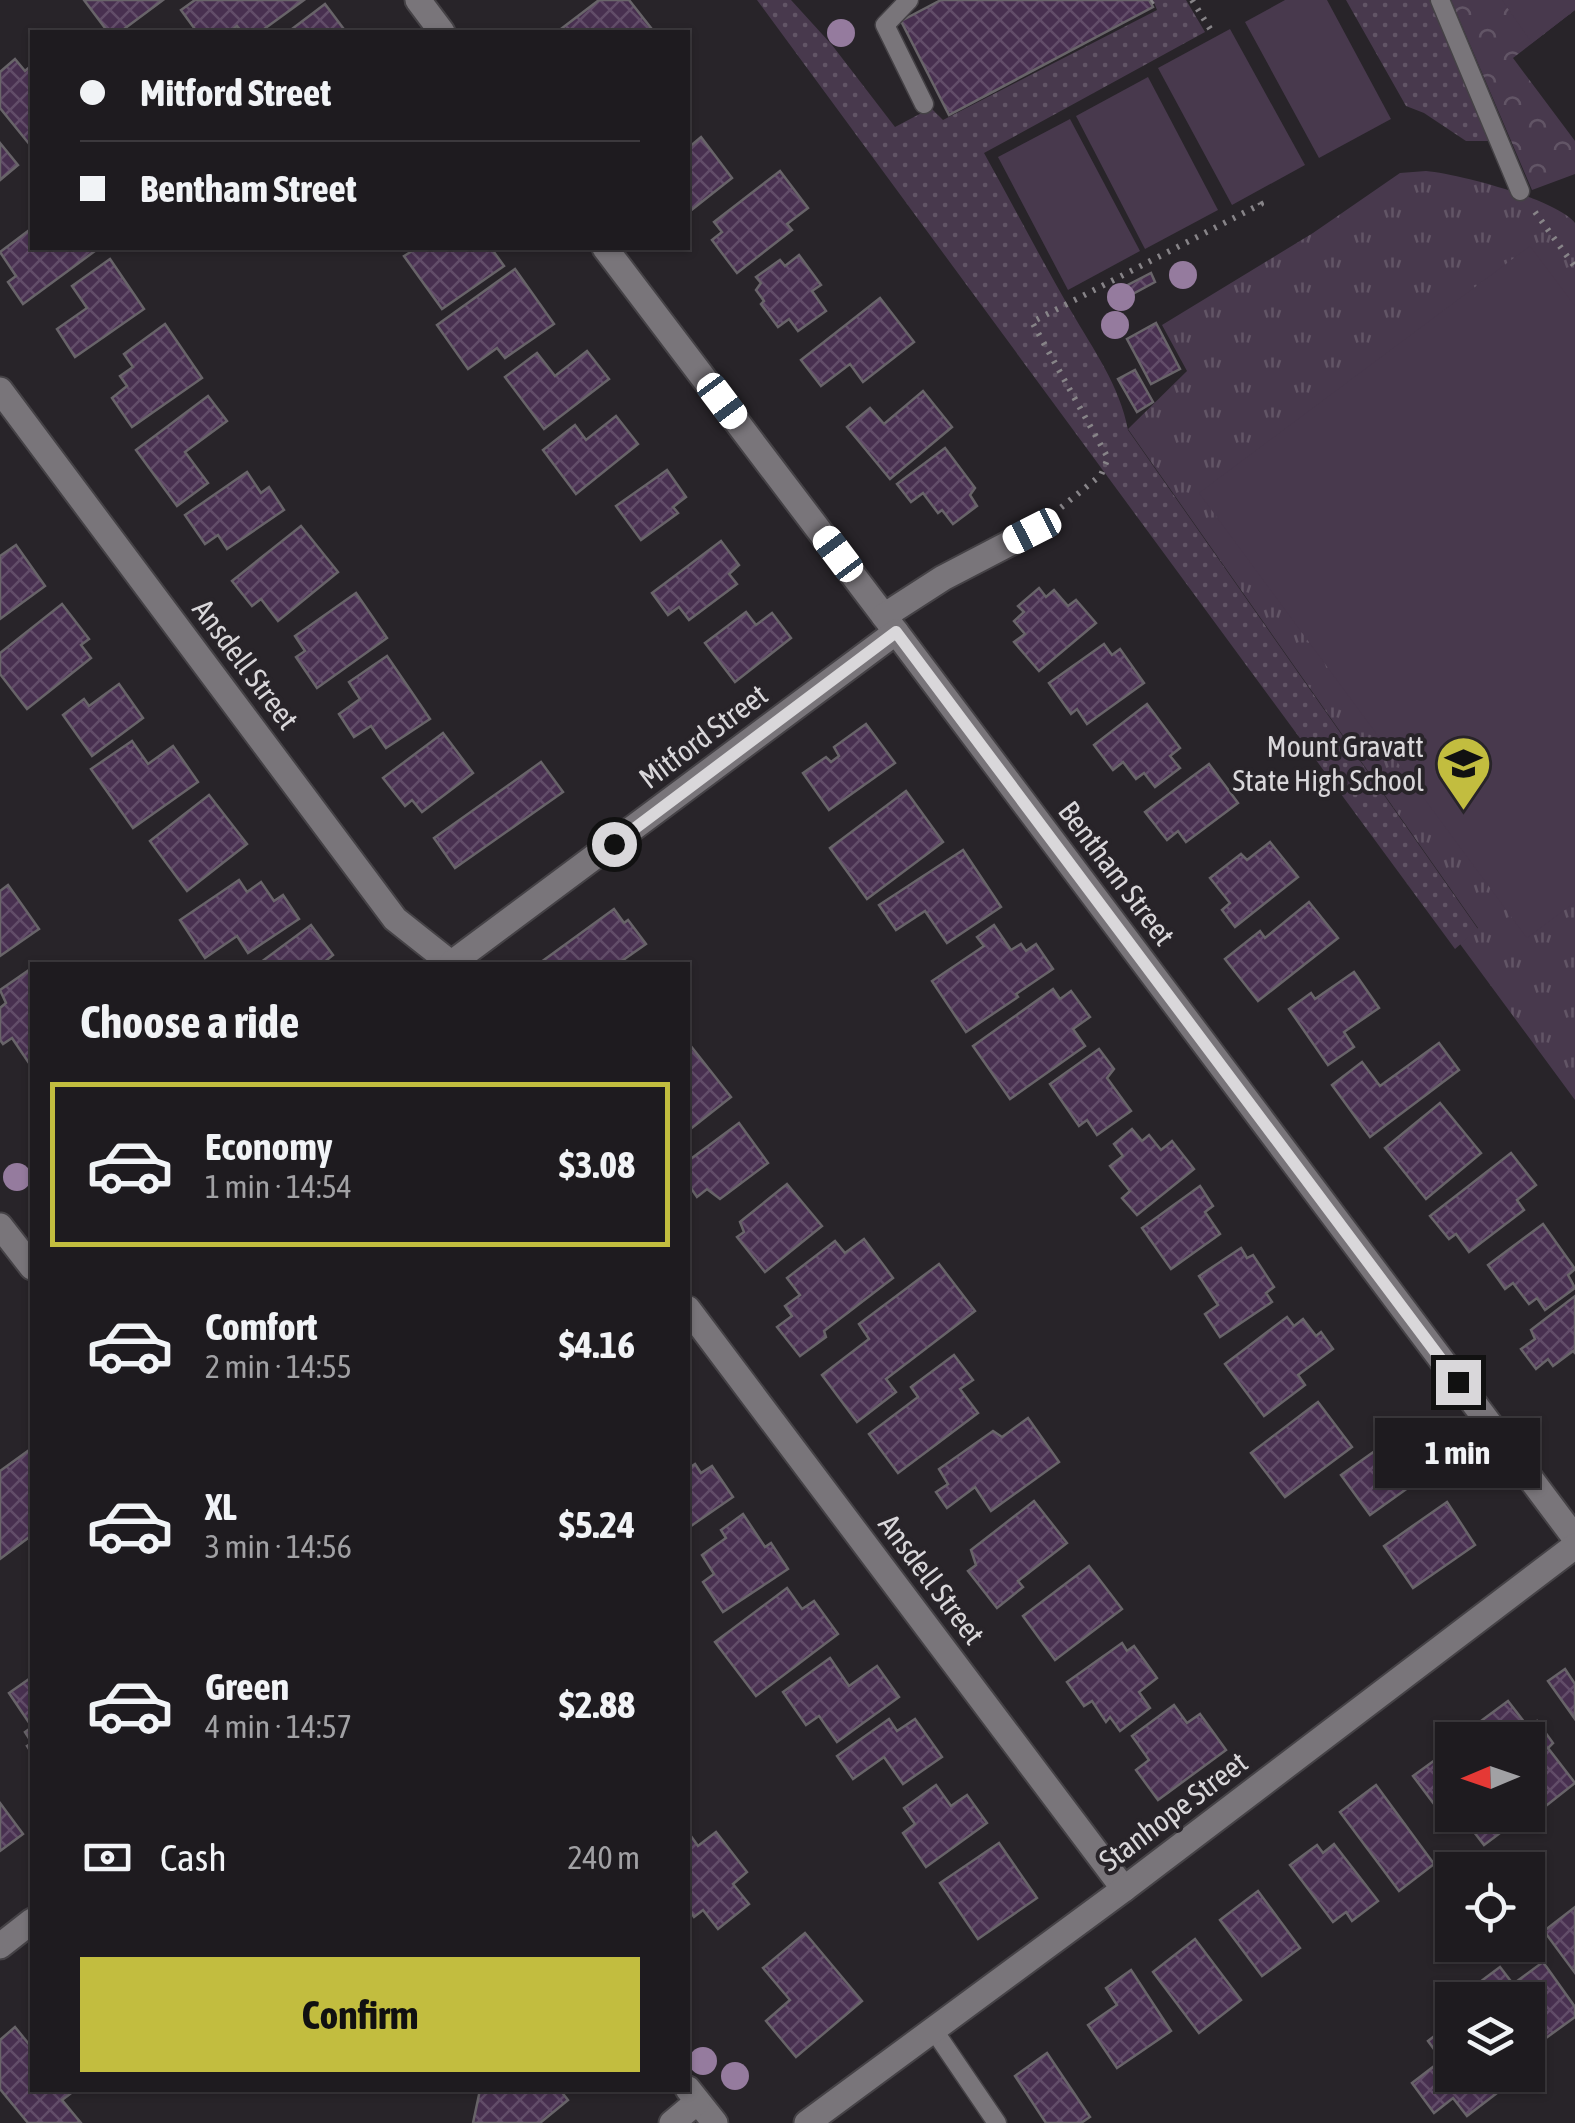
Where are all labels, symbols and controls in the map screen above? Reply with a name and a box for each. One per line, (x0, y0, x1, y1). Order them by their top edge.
text: Mitford Street (140, 71, 331, 114)
text: Bentham Street (140, 167, 357, 210)
car (692, 368, 752, 434)
car (998, 504, 1066, 558)
car (808, 521, 868, 587)
street label: Ansdell Street (186, 592, 306, 736)
street label: Mitford Street (632, 677, 774, 795)
place label: Mount Gravatt State High School (1232, 729, 1424, 797)
school or university icon: Mount Gravatt State High School (1433, 733, 1493, 812)
street label: Bentham Street (1052, 794, 1182, 952)
route start (592, 822, 637, 867)
text: Choose a ride (80, 996, 299, 1048)
icon: car (85, 1120, 175, 1210)
text: Economy (205, 1125, 332, 1168)
text: $3.08 (559, 1143, 635, 1186)
text: 1 min · 14:54 (205, 1168, 352, 1205)
icon: car (85, 1300, 175, 1390)
text: Comfort (205, 1305, 317, 1348)
text: $4.16 (559, 1323, 635, 1366)
text: 2 min · 14:55 (205, 1348, 352, 1385)
route end (1436, 1360, 1481, 1405)
callout: 1 min (1376, 1417, 1540, 1487)
text: 1 min (1425, 1434, 1490, 1471)
icon: car (85, 1480, 175, 1570)
text: XL (205, 1485, 237, 1528)
text: $5.24 (559, 1503, 635, 1546)
street label: Ansdell Street (872, 1507, 992, 1651)
text: 3 min · 14:56 (205, 1528, 352, 1565)
icon: car (85, 1660, 175, 1750)
text: Green (205, 1665, 289, 1708)
text: $2.88 (559, 1683, 635, 1726)
text: 4 min · 14:57 (205, 1708, 352, 1745)
north arrow (1435, 1722, 1545, 1832)
map controls (1435, 1722, 1545, 2092)
street label: Stanhope Street (1092, 1744, 1254, 1878)
icon: cash (80, 1830, 135, 1885)
text: Cash (160, 1836, 227, 1879)
text: 240 m (567, 1839, 640, 1876)
button: locate (1435, 1852, 1545, 1962)
button: Confirm (80, 1957, 640, 2072)
button: layers (1435, 1982, 1545, 2092)

